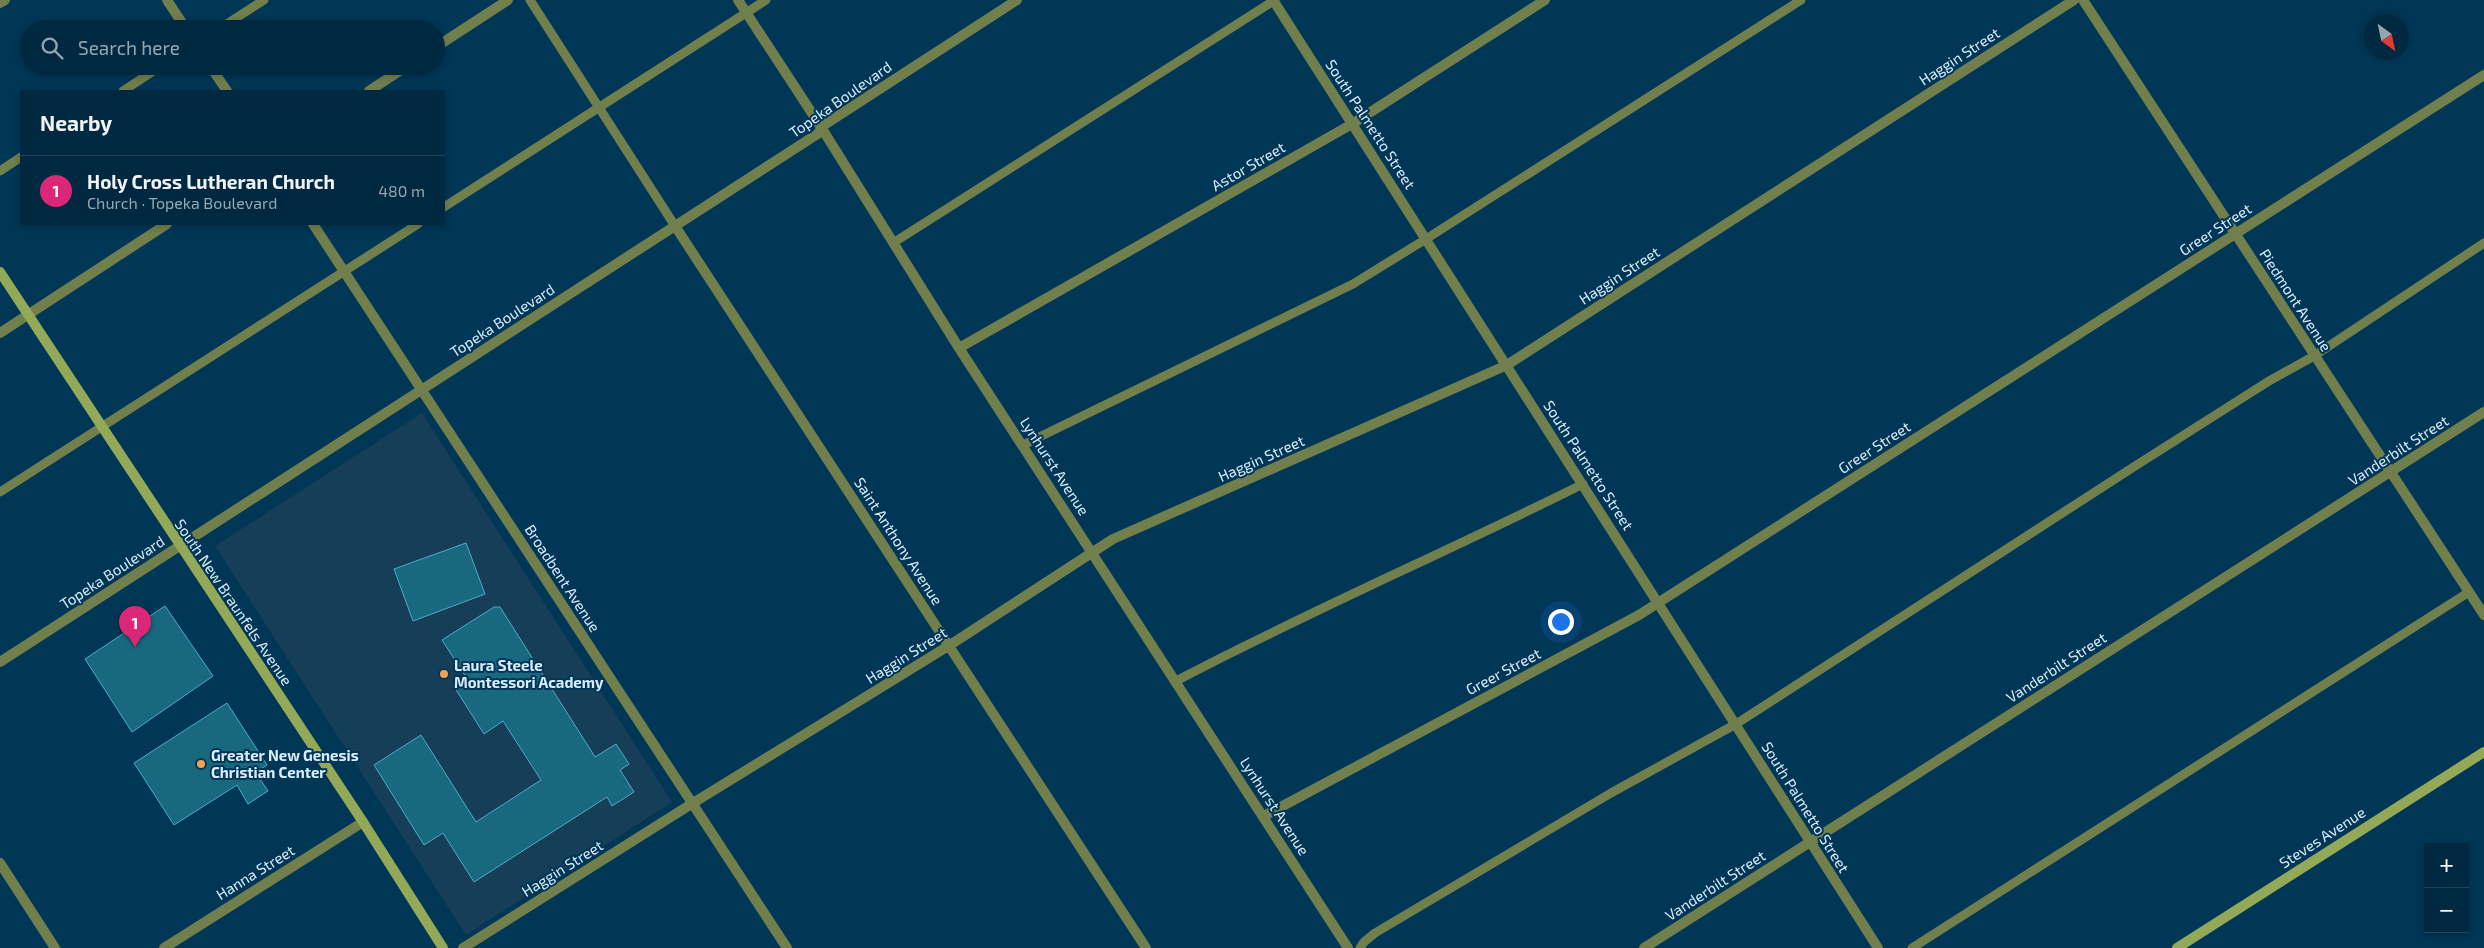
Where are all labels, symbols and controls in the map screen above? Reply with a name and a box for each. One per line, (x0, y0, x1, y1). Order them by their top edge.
north arrow (2364, 15, 2409, 60)
search box (20, 20, 445, 75)
street label: Haggin Street (1915, 23, 2003, 89)
icon: search (38, 34, 66, 62)
text: Search here (78, 36, 180, 59)
street label: South Palmetto Street (1322, 56, 1420, 192)
street label: Topeka Boulevard (785, 57, 895, 141)
text: Nearby (40, 110, 112, 135)
street label: Astor Street (1208, 138, 1288, 194)
text: Holy Cross Lutheran Church (87, 170, 335, 193)
text: 1 (53, 181, 59, 200)
text: 480 m (378, 181, 425, 200)
text: Church · Topeka Boulevard (87, 193, 277, 212)
street label: Greer Street (2176, 199, 2255, 259)
street label: Haggin Street (1575, 242, 1663, 308)
street label: Piedmont Avenue (2256, 245, 2336, 355)
street label: Topeka Boulevard (446, 280, 558, 360)
street label: South Palmetto Street (1540, 397, 1638, 533)
street label: Vanderbilt Street (2345, 411, 2452, 489)
street label: Lynhurst Avenue (1017, 414, 1093, 518)
street label: Greer Street (1835, 417, 1914, 477)
street label: Haggin Street (1215, 431, 1307, 485)
street label: Saint Anthony Avenue (851, 474, 947, 608)
street label: South New Braunfels Avenue (171, 515, 297, 689)
street label: Broadbent Avenue (521, 521, 605, 635)
street label: Topeka Boulevard (56, 532, 168, 612)
pin: 1 (119, 606, 151, 647)
your location (1548, 609, 1574, 635)
street label: Haggin Street (862, 623, 950, 687)
street label: Vanderbilt Street (2003, 628, 2110, 706)
street label: Greer Street (1463, 644, 1544, 698)
place label: Laura Steele Montessori Academy (454, 656, 604, 692)
marker: Laura Steele Montessori Academy (438, 668, 450, 680)
street label: South Palmetto Street (1758, 738, 1854, 876)
place label: Greater New Genesis Christian Center (211, 746, 359, 781)
street label: Lynhurst Avenue (1237, 754, 1313, 858)
marker: Greater New Genesis Christian Center (195, 758, 207, 770)
street label: Steves Avenue (2276, 803, 2368, 871)
street label: Haggin Street (518, 836, 606, 900)
street label: Hanna Street (213, 841, 298, 903)
map controls (2424, 843, 2469, 933)
button: + (2424, 843, 2469, 888)
street label: Vanderbilt Street (1662, 846, 1769, 924)
button: − (2424, 888, 2469, 933)

